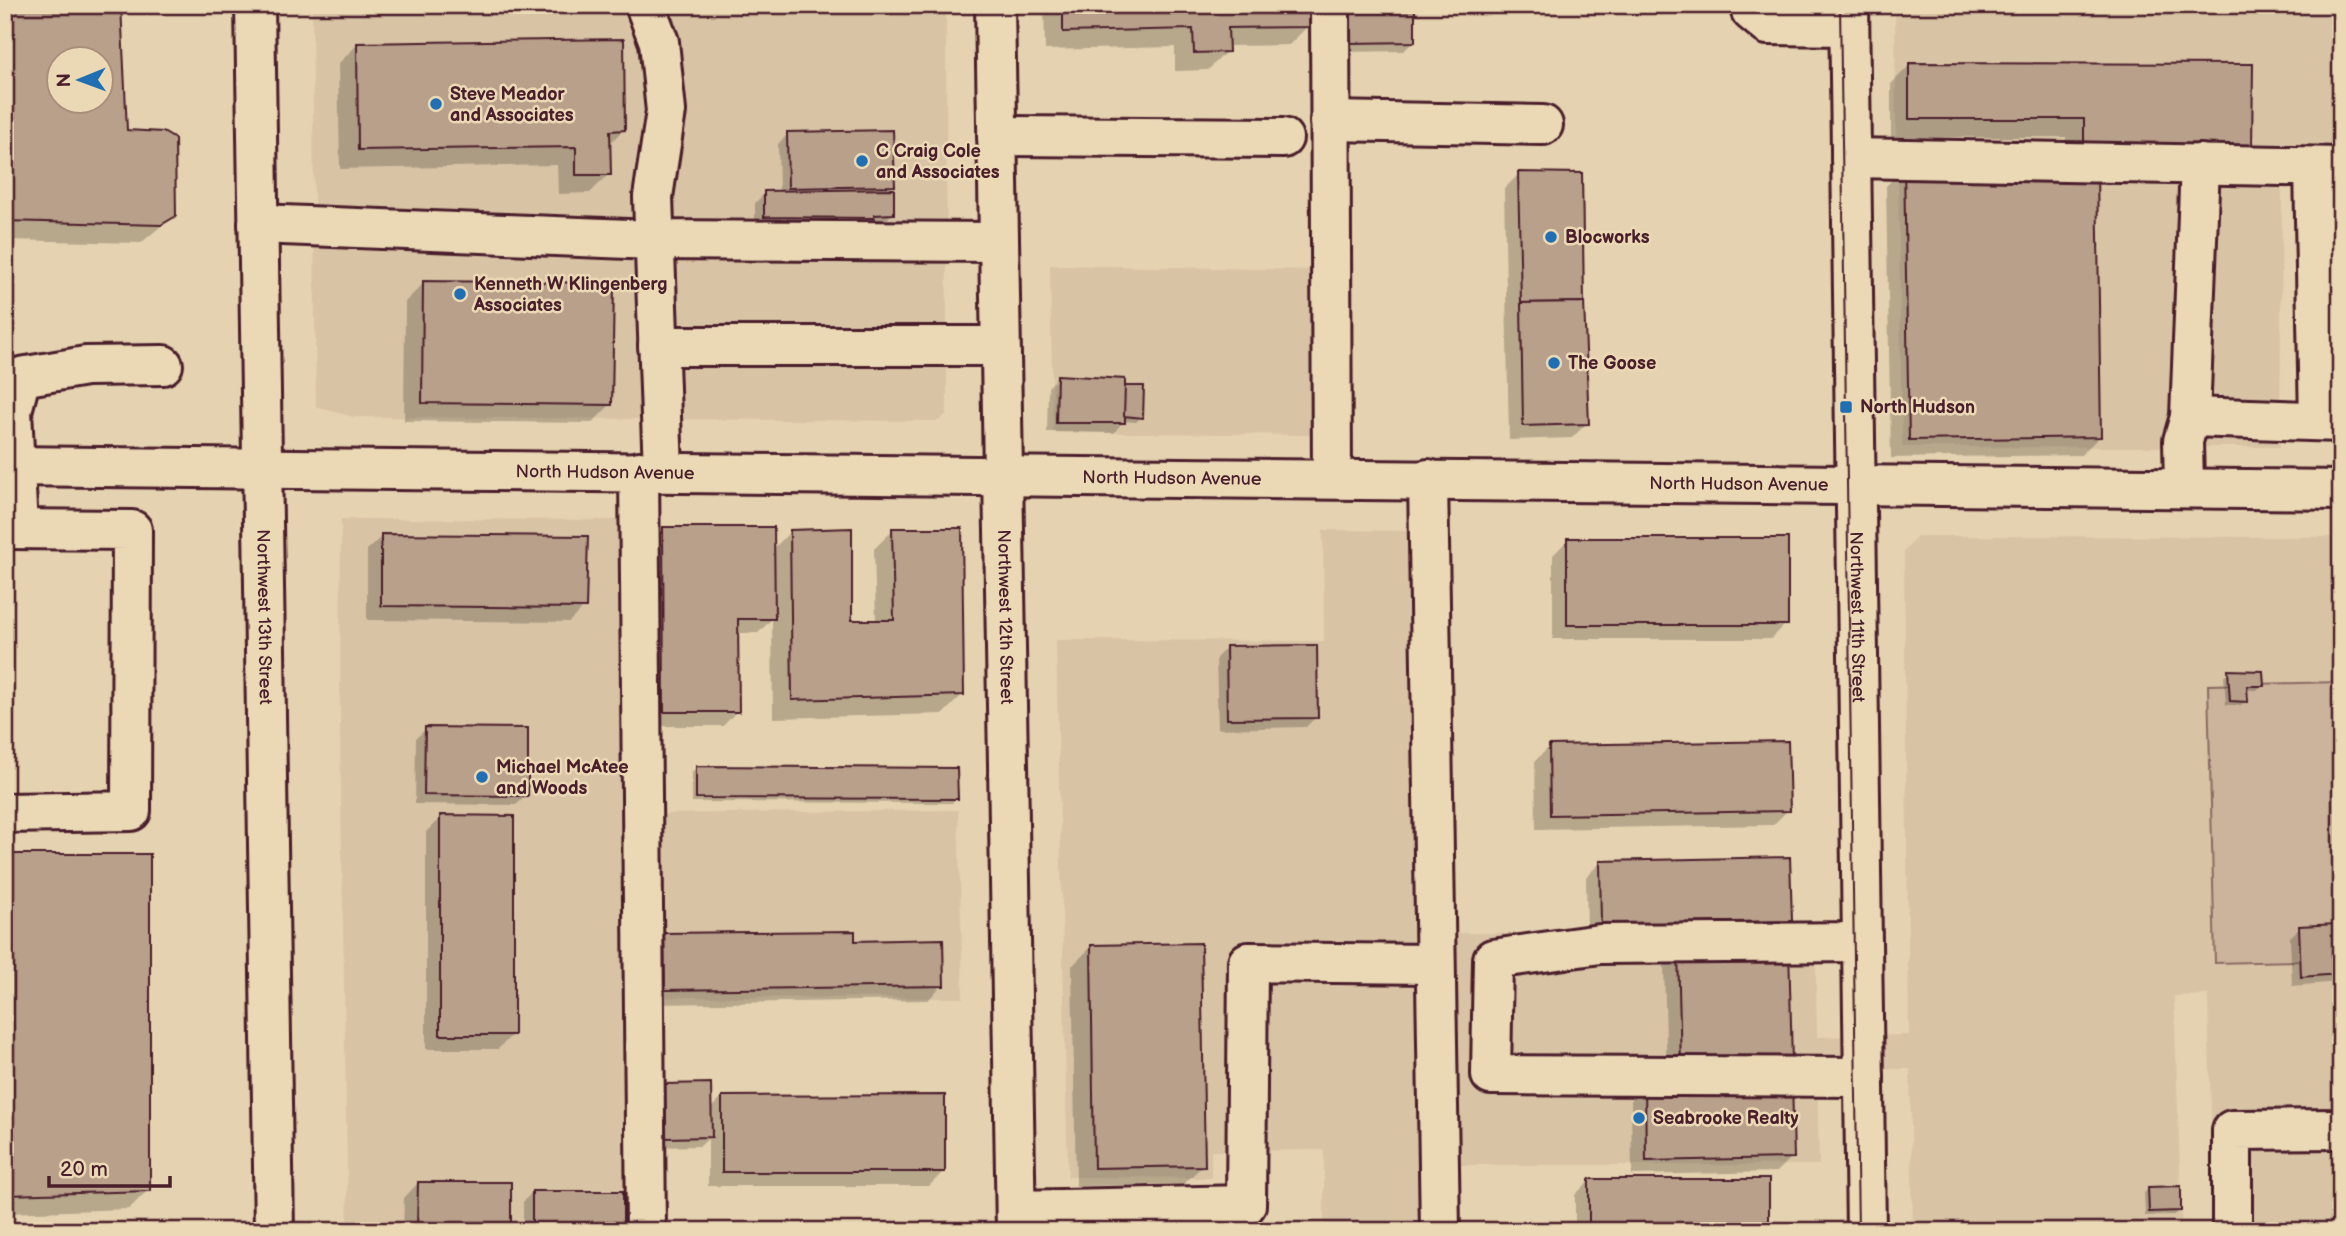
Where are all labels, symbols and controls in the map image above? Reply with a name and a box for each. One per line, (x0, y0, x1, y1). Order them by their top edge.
north arrow (46, 46, 116, 116)
text: N (53, 73, 76, 88)
place label: Steve Meador and Associates (450, 84, 574, 126)
marker: Steve Meador and Associates (428, 96, 444, 112)
place label: C Craig Cole and Associates (876, 141, 1000, 183)
marker: C Craig Cole and Associates (854, 153, 870, 169)
place label: Blocworks (1565, 227, 1650, 248)
marker: Blocworks (1543, 229, 1559, 245)
place label: Kenneth W Klingenberg Associates (473, 274, 668, 316)
marker: Kenneth W Klingenberg Associates (452, 286, 468, 302)
place label: The Goose (1568, 353, 1656, 374)
marker: The Goose (1546, 355, 1562, 371)
place label: North Hudson (1860, 397, 1975, 418)
marker: North Hudson (1838, 399, 1854, 415)
street label: North Hudson Avenue (515, 461, 695, 484)
street label: North Hudson Avenue (1082, 467, 1262, 490)
street label: North Hudson Avenue (1649, 473, 1829, 496)
street label: Northwest 13th Street (252, 529, 276, 705)
street label: Northwest 12th Street (993, 529, 1017, 705)
street label: Northwest 11th Street (1845, 531, 1869, 703)
place label: Michael McAtee and Woods (496, 757, 629, 799)
marker: Michael McAtee and Woods (474, 769, 490, 785)
place label: Seabrooke Realty (1653, 1108, 1799, 1129)
marker: Seabrooke Realty (1631, 1110, 1647, 1126)
scale bar (49, 1145, 170, 1189)
text: 20 m (60, 1157, 108, 1182)

